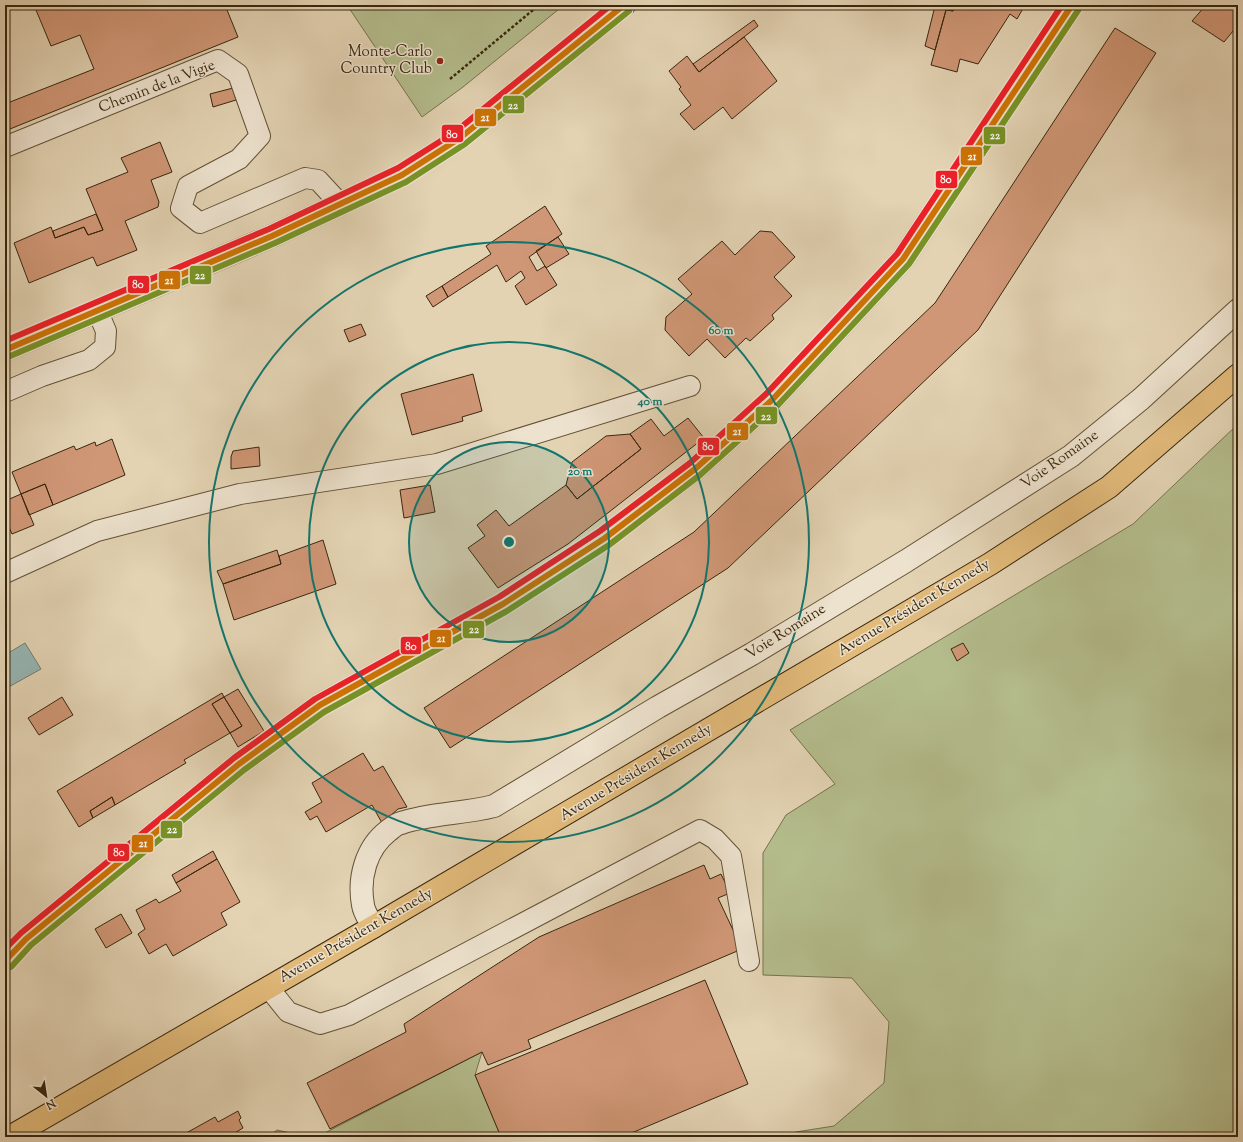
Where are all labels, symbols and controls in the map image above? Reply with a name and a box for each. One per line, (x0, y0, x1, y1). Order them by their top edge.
place label: Monte-Carlo Country Club (341, 42, 432, 80)
street label: Chemin de la Vigie (96, 55, 218, 119)
marker: Monte-Carlo Country Club (435, 56, 445, 66)
line badge: 22 (502, 95, 525, 114)
text: 22 (508, 98, 519, 114)
line badge: 21 (474, 108, 497, 127)
text: 21 (481, 110, 490, 126)
line badge: 80 (441, 124, 464, 143)
line badge: 22 (983, 126, 1006, 145)
text: 80 (446, 127, 458, 143)
text: 22 (990, 128, 1001, 144)
line badge: 21 (960, 146, 983, 166)
text: 21 (968, 149, 977, 165)
line badge: 80 (935, 170, 958, 189)
text: 80 (940, 172, 952, 188)
line badge: 22 (189, 265, 212, 285)
text: 22 (195, 268, 206, 284)
line badge: 21 (158, 270, 181, 290)
text: 21 (165, 273, 174, 289)
line badge: 80 (127, 275, 150, 294)
text: 80 (132, 277, 144, 293)
text: 60 m (709, 322, 733, 340)
text: 40 m (637, 393, 662, 411)
line badge: 22 (755, 406, 778, 425)
text: 22 (761, 409, 772, 425)
line badge: 21 (726, 422, 749, 441)
text: 21 (733, 424, 742, 440)
street label: Voie Romaine (1017, 425, 1103, 495)
line badge: 80 (697, 437, 720, 456)
text: 80 (702, 439, 714, 455)
text: 20 m (568, 463, 592, 481)
centre of rings (502, 535, 516, 549)
street label: Avenue Président Kennedy (834, 554, 995, 662)
street label: Voie Romaine (742, 599, 830, 665)
line badge: 22 (462, 620, 485, 639)
text: 22 (469, 622, 480, 638)
line badge: 21 (429, 629, 452, 648)
text: 21 (437, 631, 446, 647)
line badge: 80 (400, 636, 422, 655)
text: 80 (405, 639, 417, 655)
street label: Avenue Président Kennedy (556, 719, 717, 827)
line badge: 22 (160, 820, 183, 839)
text: 22 (167, 822, 178, 838)
line badge: 21 (131, 834, 154, 853)
text: 21 (139, 836, 148, 852)
line badge: 80 (107, 843, 130, 862)
text: 80 (113, 845, 125, 861)
street label: Avenue Président Kennedy (275, 883, 437, 989)
north arrow (26, 1076, 66, 1116)
text: N (43, 1094, 59, 1113)

